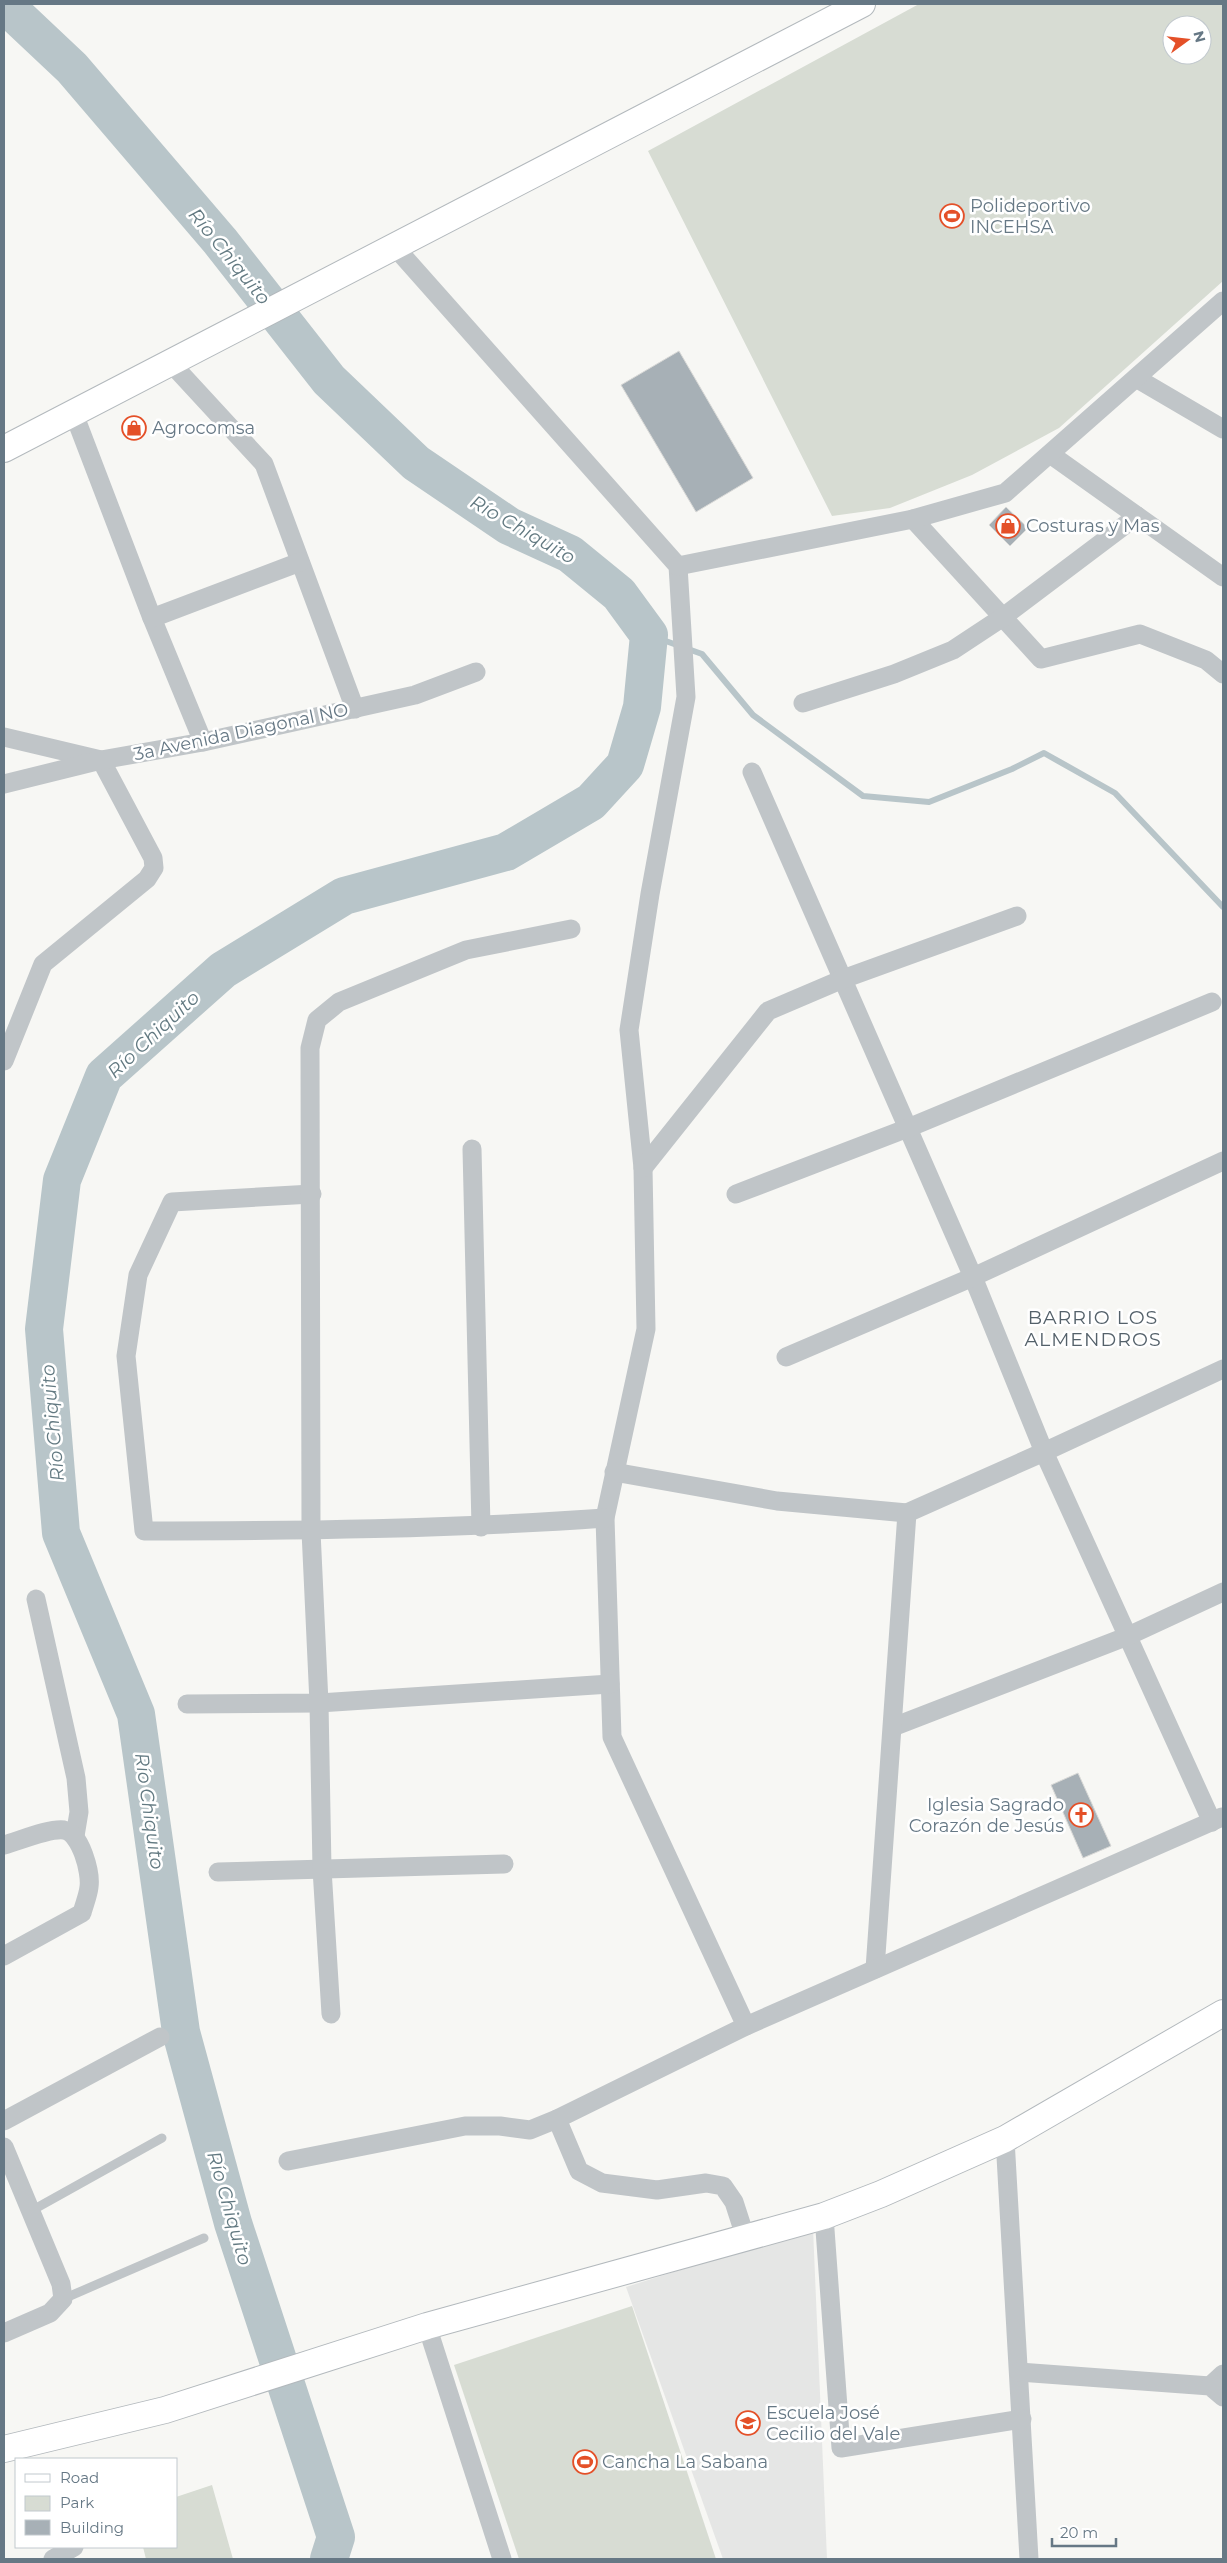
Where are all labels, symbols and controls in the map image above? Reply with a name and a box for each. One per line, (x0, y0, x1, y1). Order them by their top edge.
north arrow (1162, 15, 1212, 65)
text: N (1189, 29, 1210, 44)
place label: Polideportivo INCEHSA (970, 195, 1091, 238)
water label: Río Chiquito (184, 203, 276, 309)
sports icon: Polideportivo INCEHSA (939, 203, 965, 229)
shop icon: Agrocomsa (121, 415, 147, 441)
place label: Agrocomsa (152, 417, 255, 439)
water label: Río Chiquito (466, 490, 579, 569)
shop icon: Costuras y Mas (995, 513, 1021, 539)
place label: Costuras y Mas (1026, 515, 1160, 537)
street label: 3a Avenida Diagonal NO (132, 698, 350, 766)
water label: Río Chiquito (103, 986, 204, 1083)
district label: BARRIO LOS ALMENDROS (1024, 1306, 1162, 1351)
water label: Río Chiquito (36, 1363, 69, 1482)
water label: Río Chiquito (130, 1751, 169, 1871)
place label: Iglesia Sagrado Corazón de Jesús (909, 1794, 1064, 1837)
church icon: Iglesia Sagrado Corazón de Jesús (1068, 1802, 1094, 1828)
water label: Río Chiquito (202, 2149, 257, 2268)
place label: Escuela José Cecilio del Vale (766, 2402, 900, 2445)
school or university icon: Escuela José Cecilio del Vale (735, 2410, 761, 2436)
sports icon: Cancha La Sabana (572, 2449, 598, 2475)
place label: Cancha La Sabana (602, 2451, 768, 2473)
legend (15, 2458, 178, 2548)
text: Road (60, 2468, 99, 2487)
text: Park (60, 2493, 94, 2512)
scale bar (1052, 2516, 1116, 2548)
text: Building (60, 2518, 124, 2537)
text: 20 m (1060, 2523, 1098, 2542)

